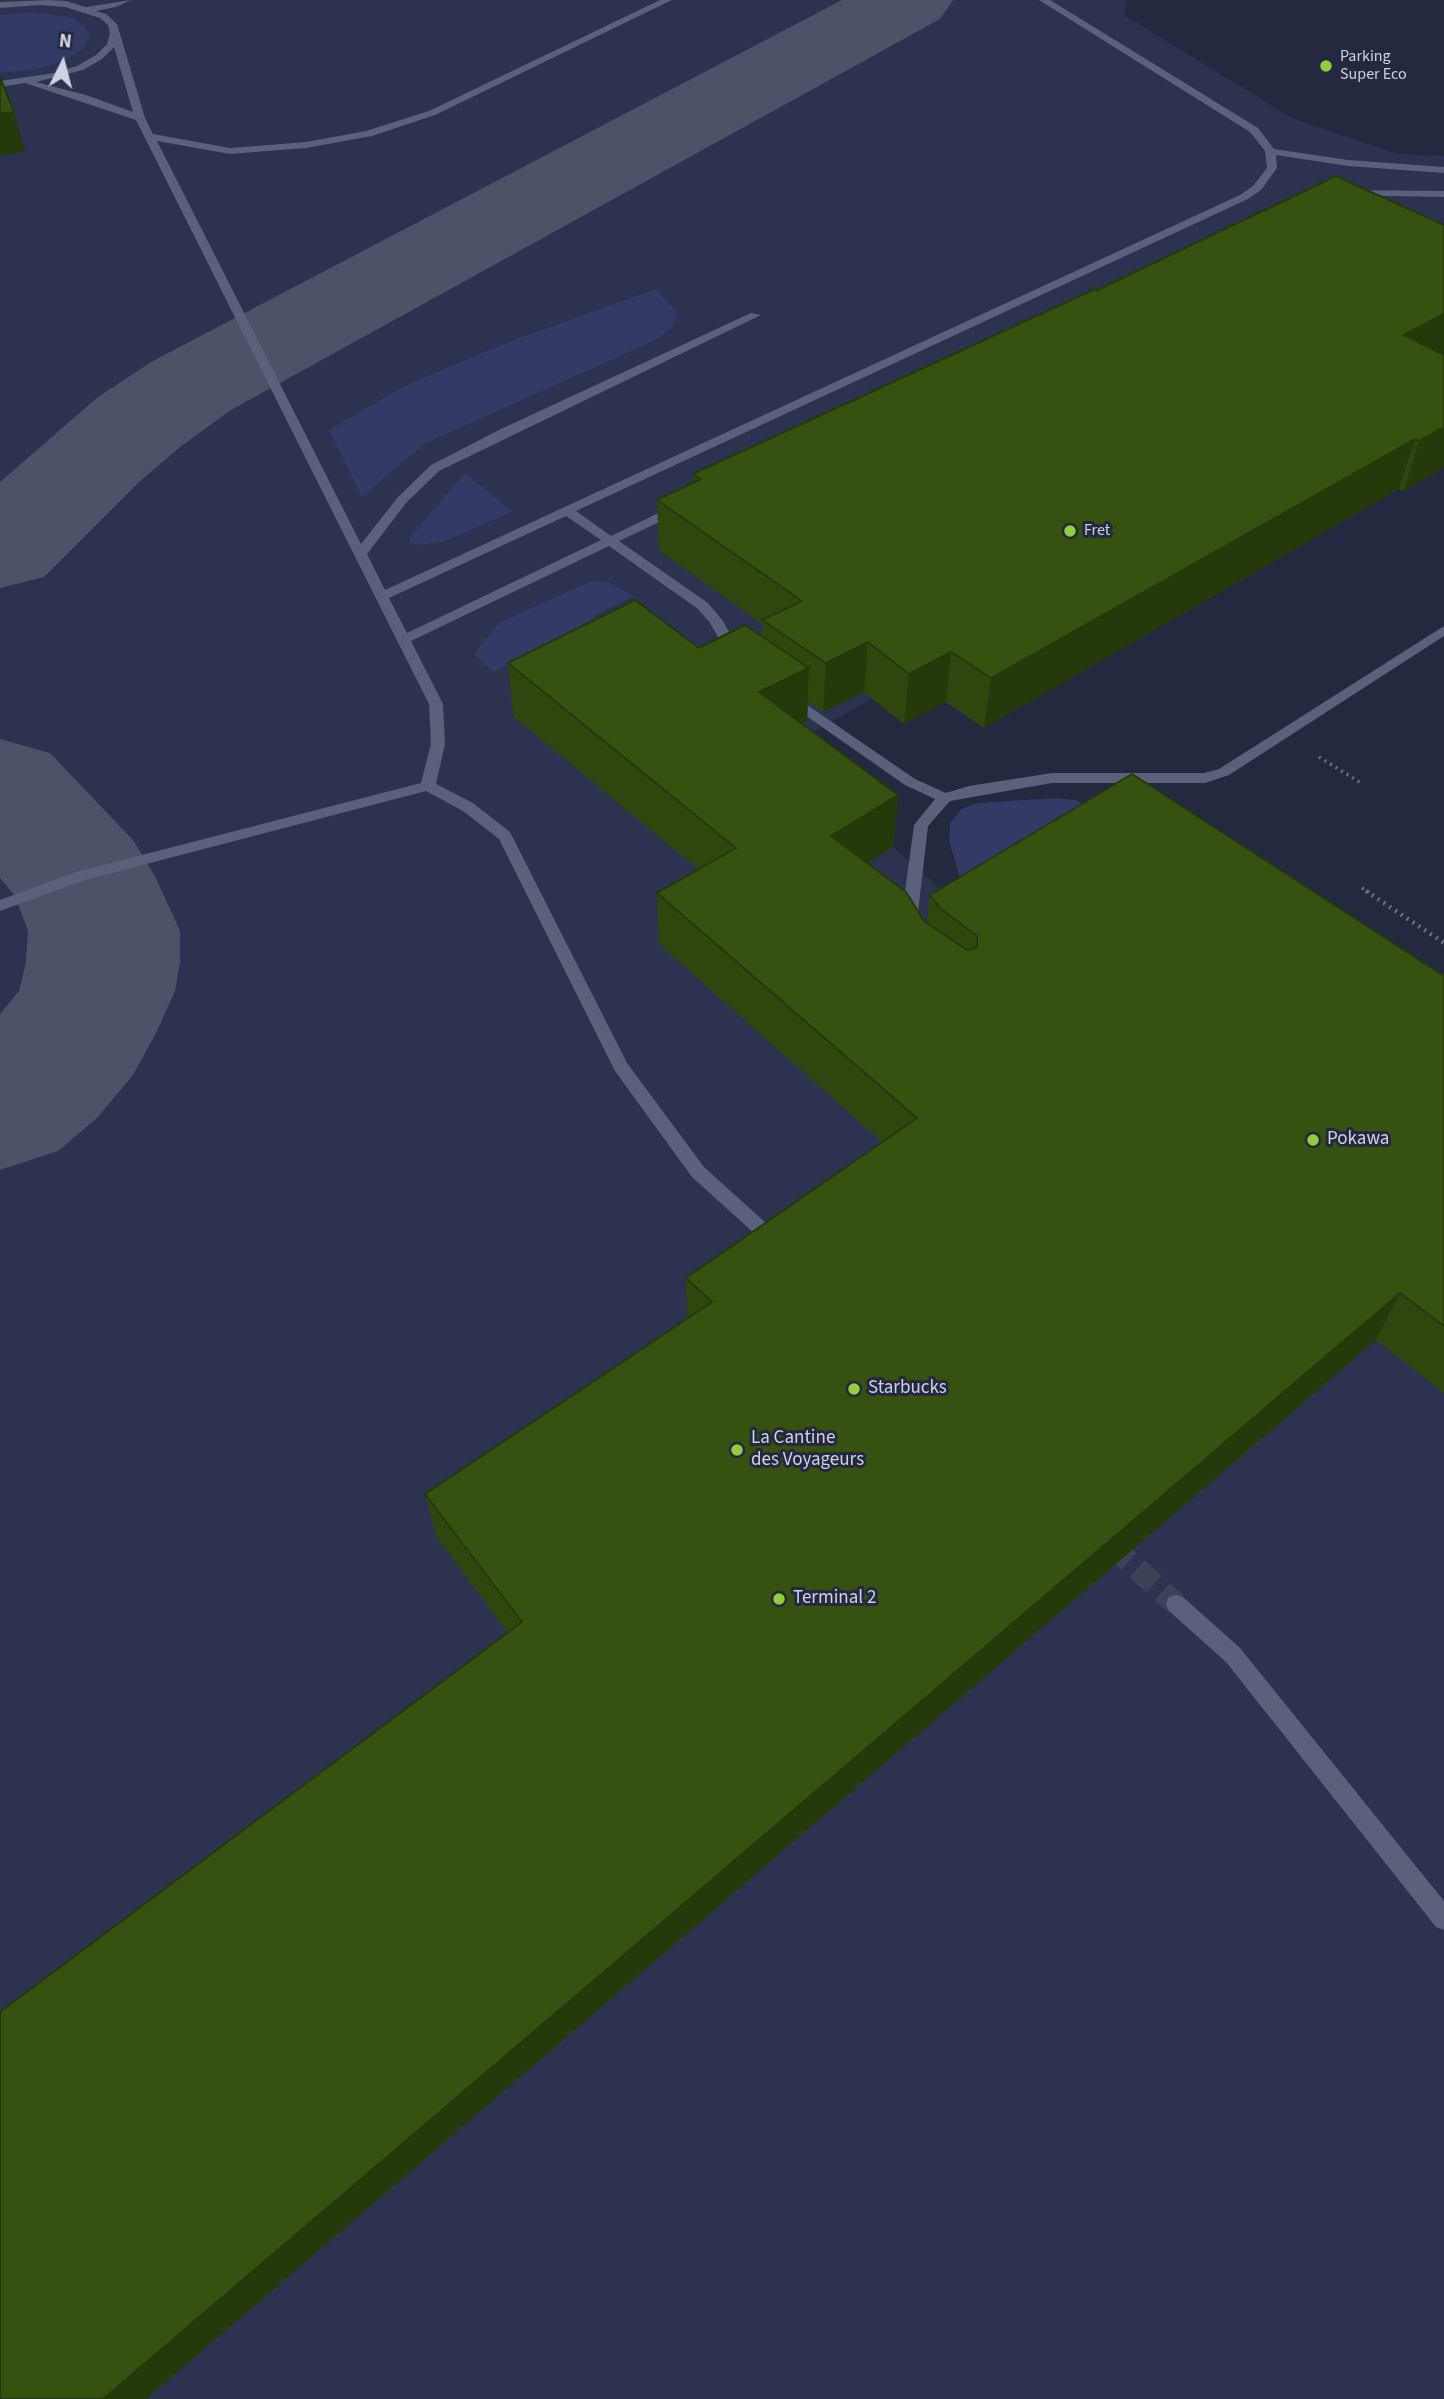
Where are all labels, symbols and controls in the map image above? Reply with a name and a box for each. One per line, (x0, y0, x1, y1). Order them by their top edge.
north arrow (28, 28, 98, 98)
text: N (58, 28, 73, 56)
place label: Parking Super Eco (1340, 47, 1407, 85)
marker: Parking Super Eco (1318, 58, 1334, 74)
place label: Fret (1084, 521, 1110, 541)
marker: Fret (1062, 523, 1078, 539)
place label: Pokawa (1327, 1129, 1389, 1151)
marker: Pokawa (1305, 1132, 1321, 1148)
place label: Starbucks (868, 1378, 947, 1400)
marker: Starbucks (846, 1381, 862, 1397)
place label: La Cantine des Voyageurs (751, 1428, 864, 1472)
marker: La Cantine des Voyageurs (729, 1442, 745, 1458)
place label: Terminal 2 (793, 1588, 876, 1610)
marker: Terminal 2 (771, 1591, 787, 1607)

